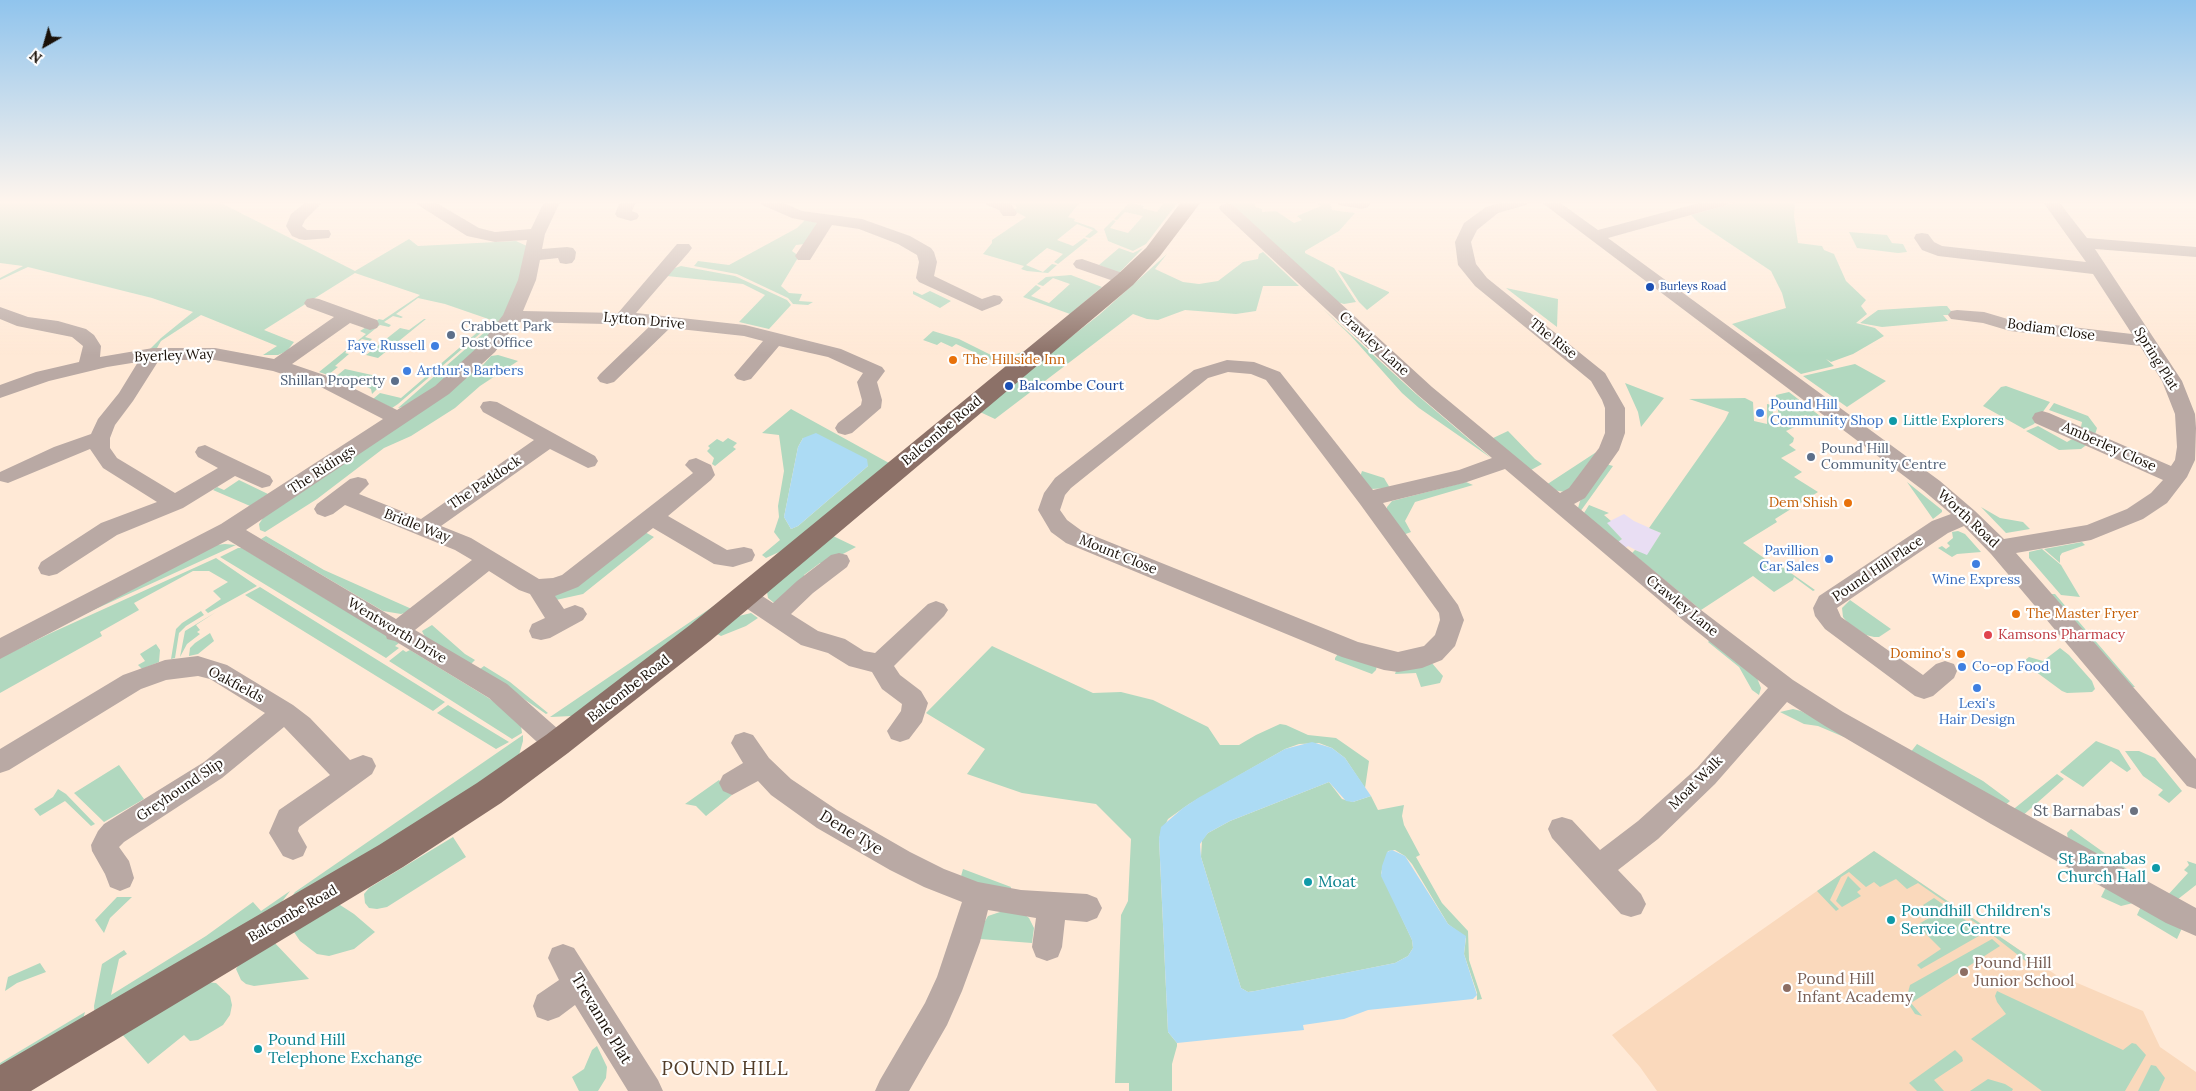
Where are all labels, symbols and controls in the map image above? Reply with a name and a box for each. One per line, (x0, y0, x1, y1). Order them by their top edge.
north arrow (20, 20, 70, 70)
text: N (26, 46, 46, 67)
place label: Burleys Road (1660, 280, 1726, 294)
marker: Burleys Road (1644, 281, 1656, 293)
street label: Crawley Lane (1336, 308, 1412, 380)
street label: Lytton Drive (603, 309, 685, 333)
street label: The Rise (1526, 315, 1580, 363)
street label: Bodiam Close (2006, 316, 2096, 344)
place label: Crabbett Park Post Office (461, 319, 552, 352)
street label: Spring Plat (2130, 324, 2182, 394)
marker: Crabbett Park Post Office (445, 329, 457, 341)
place label: Faye Russell (347, 338, 425, 354)
marker: Faye Russell (429, 340, 441, 352)
street label: Byerley Way (134, 346, 214, 366)
place label: The Hillside Inn (963, 352, 1066, 368)
marker: The Hillside Inn (947, 354, 959, 366)
place label: Arthur's Barbers (417, 363, 523, 379)
marker: Arthur's Barbers (401, 365, 413, 377)
place label: Shillan Property (280, 373, 385, 389)
marker: Shillan Property (389, 375, 401, 387)
place label: Balcombe Court (1019, 378, 1124, 394)
marker: Balcombe Court (1003, 380, 1015, 392)
street label: Balcombe Road (898, 393, 986, 469)
place label: Pound Hill Community Shop (1770, 397, 1883, 430)
marker: Pound Hill Community Shop (1754, 407, 1766, 419)
place label: Little Explorers (1903, 413, 2004, 429)
marker: Little Explorers (1887, 415, 1899, 427)
street label: Amberley Close (2059, 419, 2159, 475)
place label: Pound Hill Community Centre (1821, 441, 1946, 474)
street label: The Ridings (285, 442, 359, 498)
marker: Pound Hill Community Centre (1805, 451, 1817, 463)
street label: The Paddock (445, 453, 525, 513)
street label: Worth Road (1934, 486, 2002, 552)
place label: Dem Shish (1769, 495, 1838, 511)
marker: Dem Shish (1842, 497, 1854, 509)
street label: Bridle Way (381, 506, 453, 546)
street label: Mount Close (1077, 532, 1159, 578)
street label: Pound Hill Place (1829, 532, 1927, 606)
place label: Pavillion Car Sales (1759, 543, 1819, 576)
marker: Pavillion Car Sales (1823, 553, 1835, 565)
marker: Wine Express (1970, 558, 1982, 570)
street label: Crawley Lane (1642, 572, 1722, 640)
place label: Wine Express (1932, 572, 2020, 588)
street label: Wentworth Drive (344, 595, 450, 667)
place label: The Master Fryer (2026, 606, 2139, 622)
marker: The Master Fryer (2010, 608, 2022, 620)
place label: Kamsons Pharmacy (1998, 627, 2125, 643)
marker: Kamsons Pharmacy (1982, 629, 1994, 641)
place label: Domino's (1890, 646, 1951, 662)
marker: Domino's (1955, 648, 1967, 660)
street label: Balcombe Road (585, 652, 673, 726)
place label: Co-op Food (1972, 659, 2049, 675)
marker: Co-op Food (1956, 661, 1968, 673)
street label: Oakfields (205, 663, 267, 707)
marker: Lexi's Hair Design (1971, 682, 1983, 694)
place label: Lexi's Hair Design (1939, 696, 2015, 729)
street label: Moat Walk (1666, 753, 1726, 813)
street label: Greyhound Slip (133, 755, 227, 825)
place label: St Barnabas' (2033, 801, 2124, 821)
marker: St Barnabas' (2128, 805, 2140, 817)
street label: Dene Tye (816, 807, 886, 859)
place label: St Barnabas Church Hall (2057, 849, 2146, 887)
marker: St Barnabas Church Hall (2150, 862, 2162, 874)
place label: Moat (1318, 872, 1356, 892)
marker: Moat (1302, 876, 1314, 888)
street label: Balcombe Road (246, 882, 340, 946)
place label: Poundhill Children's Service Centre (1901, 901, 2051, 939)
marker: Poundhill Children's Service Centre (1885, 914, 1897, 926)
place label: Pound Hill Junior School (1974, 953, 2074, 991)
marker: Pound Hill Junior School (1958, 966, 1970, 978)
place label: Pound Hill Infant Academy (1797, 969, 1913, 1007)
street label: Trevanne Plat (566, 970, 636, 1068)
marker: Pound Hill Infant Academy (1781, 982, 1793, 994)
place label: Pound Hill Telephone Exchange (268, 1030, 422, 1068)
marker: Pound Hill Telephone Exchange (252, 1043, 264, 1055)
district label: POUND HILL (660, 1059, 790, 1081)

